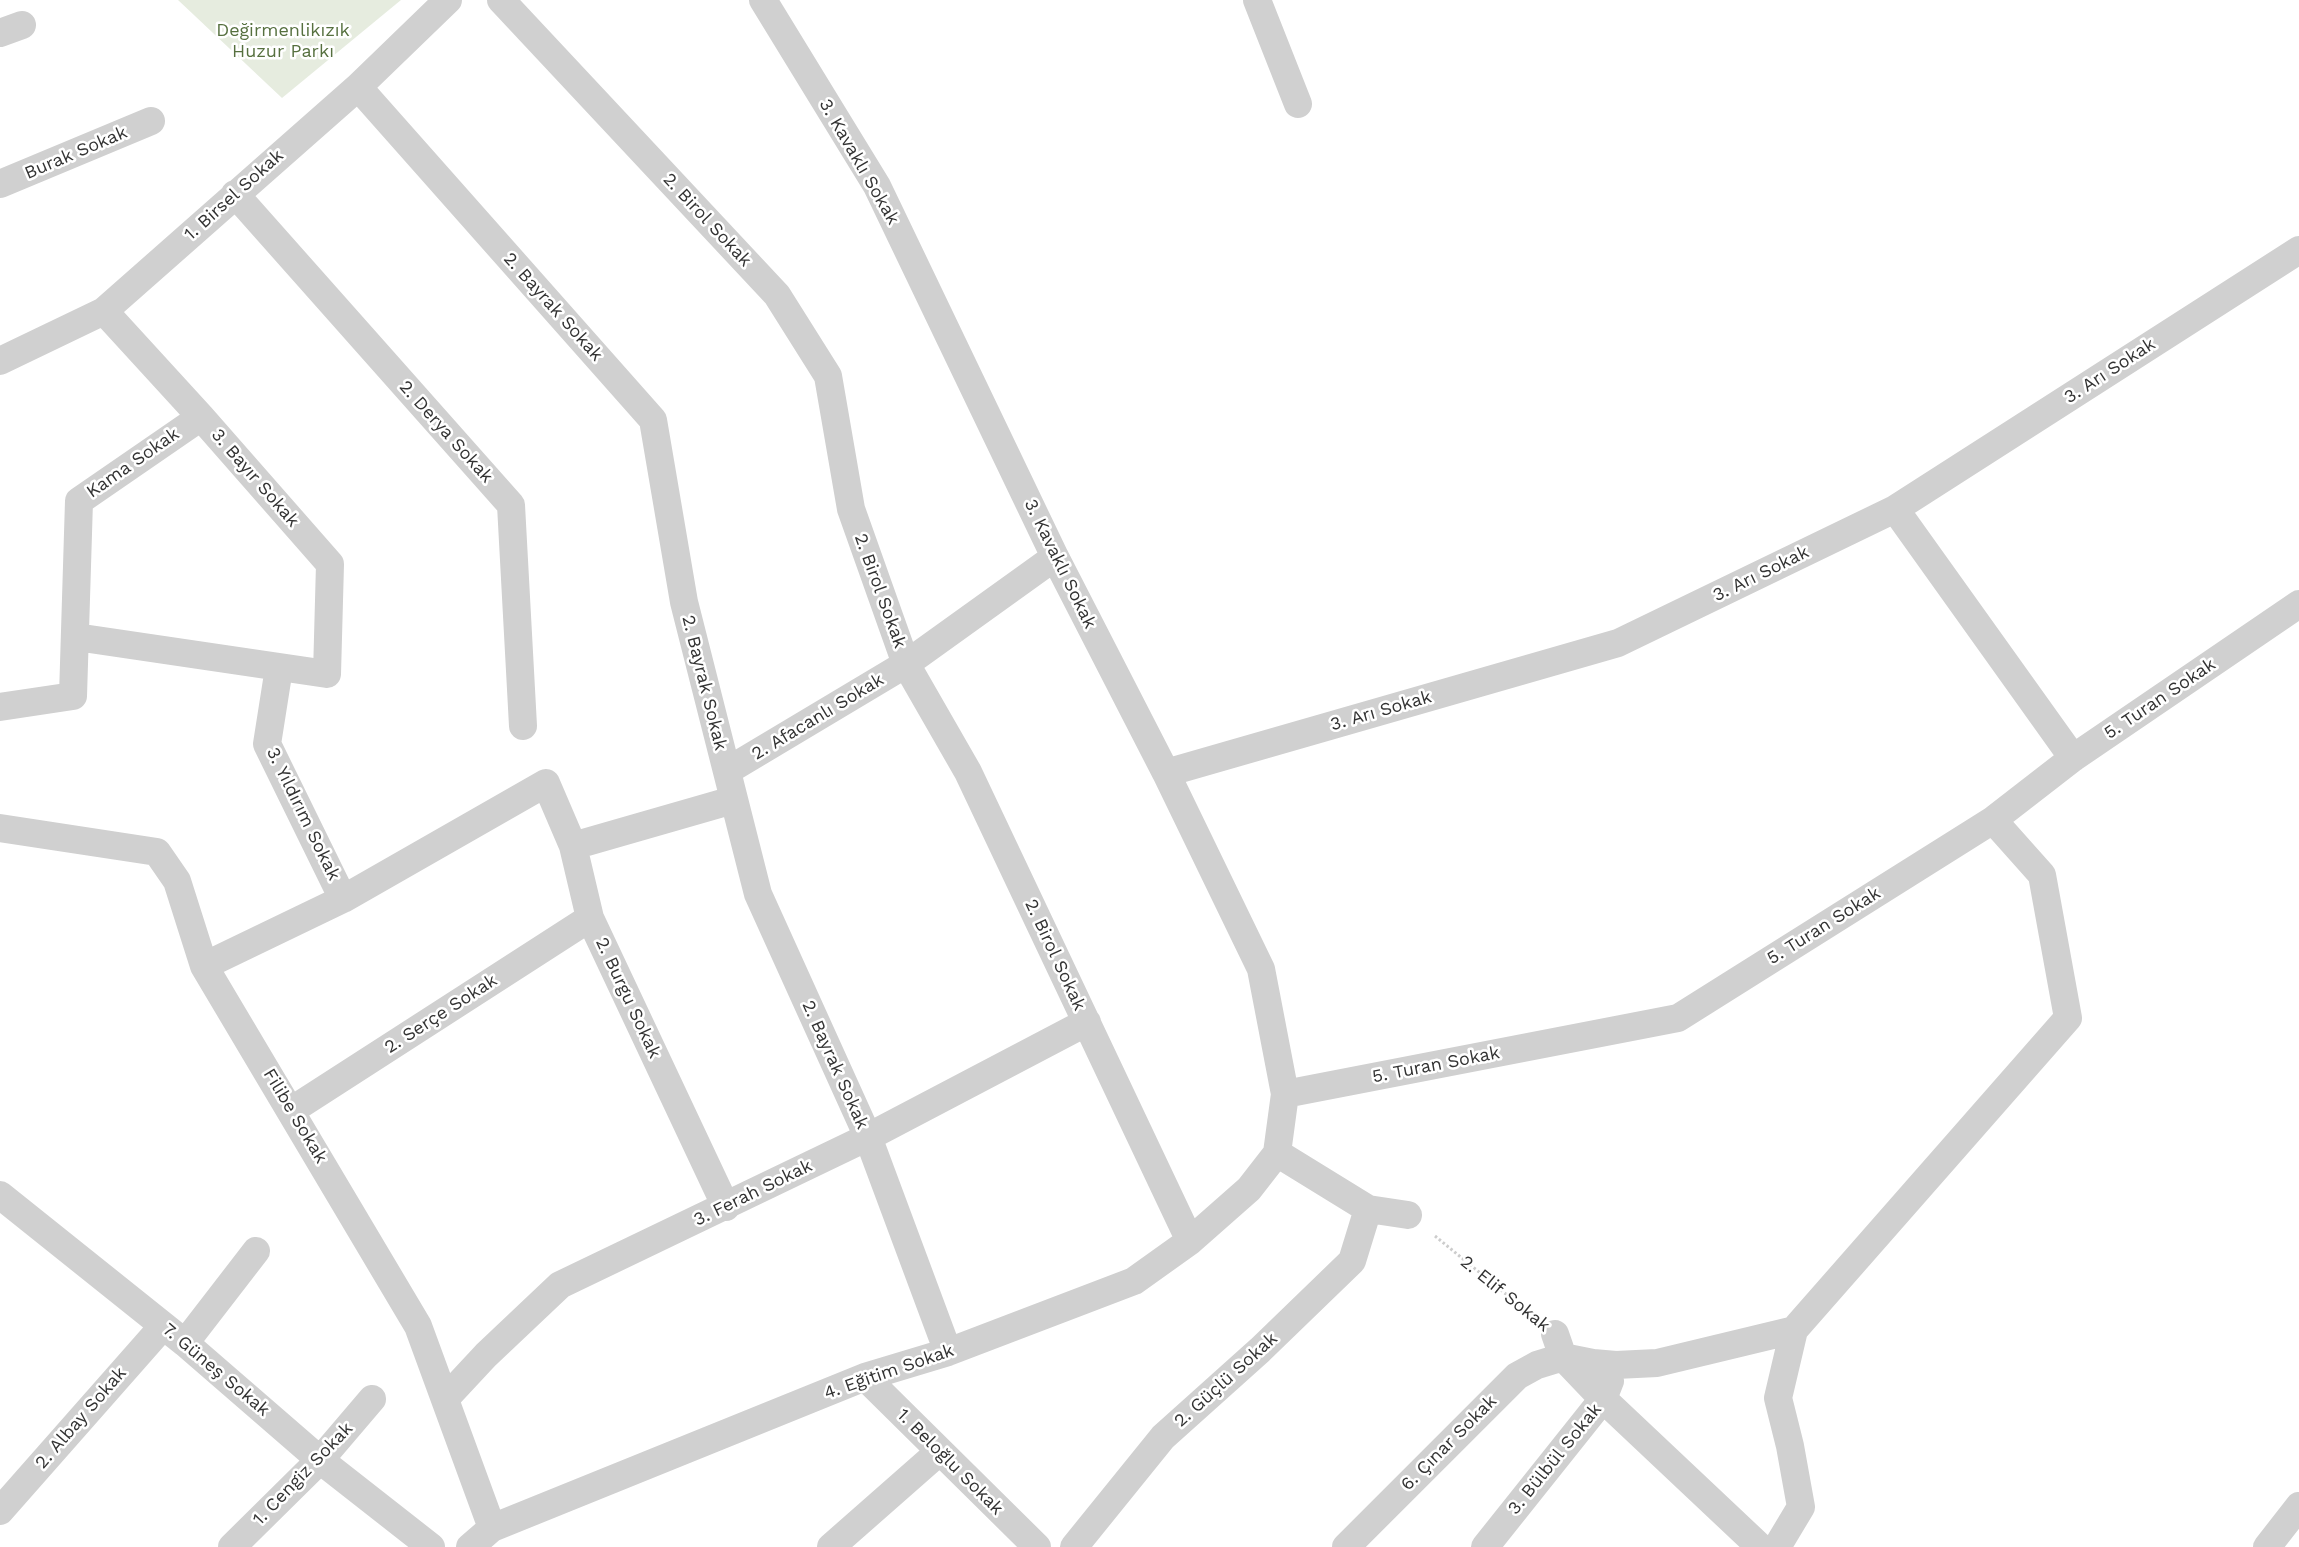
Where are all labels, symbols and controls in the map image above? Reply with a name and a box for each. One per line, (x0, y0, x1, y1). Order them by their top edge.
park label: Değirmenlikızık Huzur Parkı (216, 20, 350, 62)
street label: 3. Kavaklı Sokak (814, 95, 904, 229)
street label: Burak Sokak (22, 122, 130, 184)
street label: 1. Birsel Sokak (180, 145, 288, 245)
street label: 2. Birol Sokak (658, 169, 756, 271)
street label: 2. Bayrak Sokak (499, 248, 607, 366)
street label: 3. Arı Sokak (2060, 334, 2160, 408)
street label: 2. Derya Sokak (394, 376, 498, 488)
street label: Kama Sokak (83, 423, 183, 503)
street label: 3. Bayır Sokak (206, 424, 304, 532)
street label: 3. Kavaklı Sokak (1019, 496, 1101, 632)
street label: 2. Birol Sokak (849, 531, 911, 651)
street label: 3. Arı Sokak (1709, 541, 1813, 607)
street label: 2. Bayrak Sokak (677, 613, 731, 753)
street label: 5. Turan Sokak (2100, 654, 2220, 744)
street label: 2. Afacanlı Sokak (748, 669, 888, 765)
street label: 3. Arı Sokak (1328, 686, 1434, 736)
street label: 3. Yıldırım Sokak (261, 744, 345, 884)
street label: 5. Turan Sokak (1763, 883, 1885, 969)
street label: 2. Birol Sokak (1020, 896, 1090, 1014)
street label: 2. Burgu Sokak (591, 934, 665, 1062)
street label: 2. Serçe Sokak (381, 970, 501, 1058)
street label: 2. Bayrak Sokak (797, 997, 873, 1133)
street label: 5. Turan Sokak (1370, 1042, 1502, 1088)
street label: Filibe Sokak (258, 1065, 332, 1167)
street label: 3. Ferah Sokak (690, 1155, 816, 1231)
street label: 2. Elif Sokak (1456, 1251, 1554, 1337)
street label: 7. Güneş Sokak (158, 1319, 274, 1421)
street label: 2. Güçlü Sokak (1170, 1328, 1282, 1432)
street label: 4. Eğitim Sokak (821, 1340, 957, 1404)
street label: 2. Albay Sokak (31, 1363, 131, 1473)
street label: 6. Çınar Sokak (1397, 1391, 1501, 1495)
street label: 3. Bülbül Sokak (1504, 1399, 1606, 1519)
street label: 1. Beloğlu Sokak (892, 1404, 1008, 1520)
street label: 1. Cengiz Sokak (248, 1418, 358, 1530)

